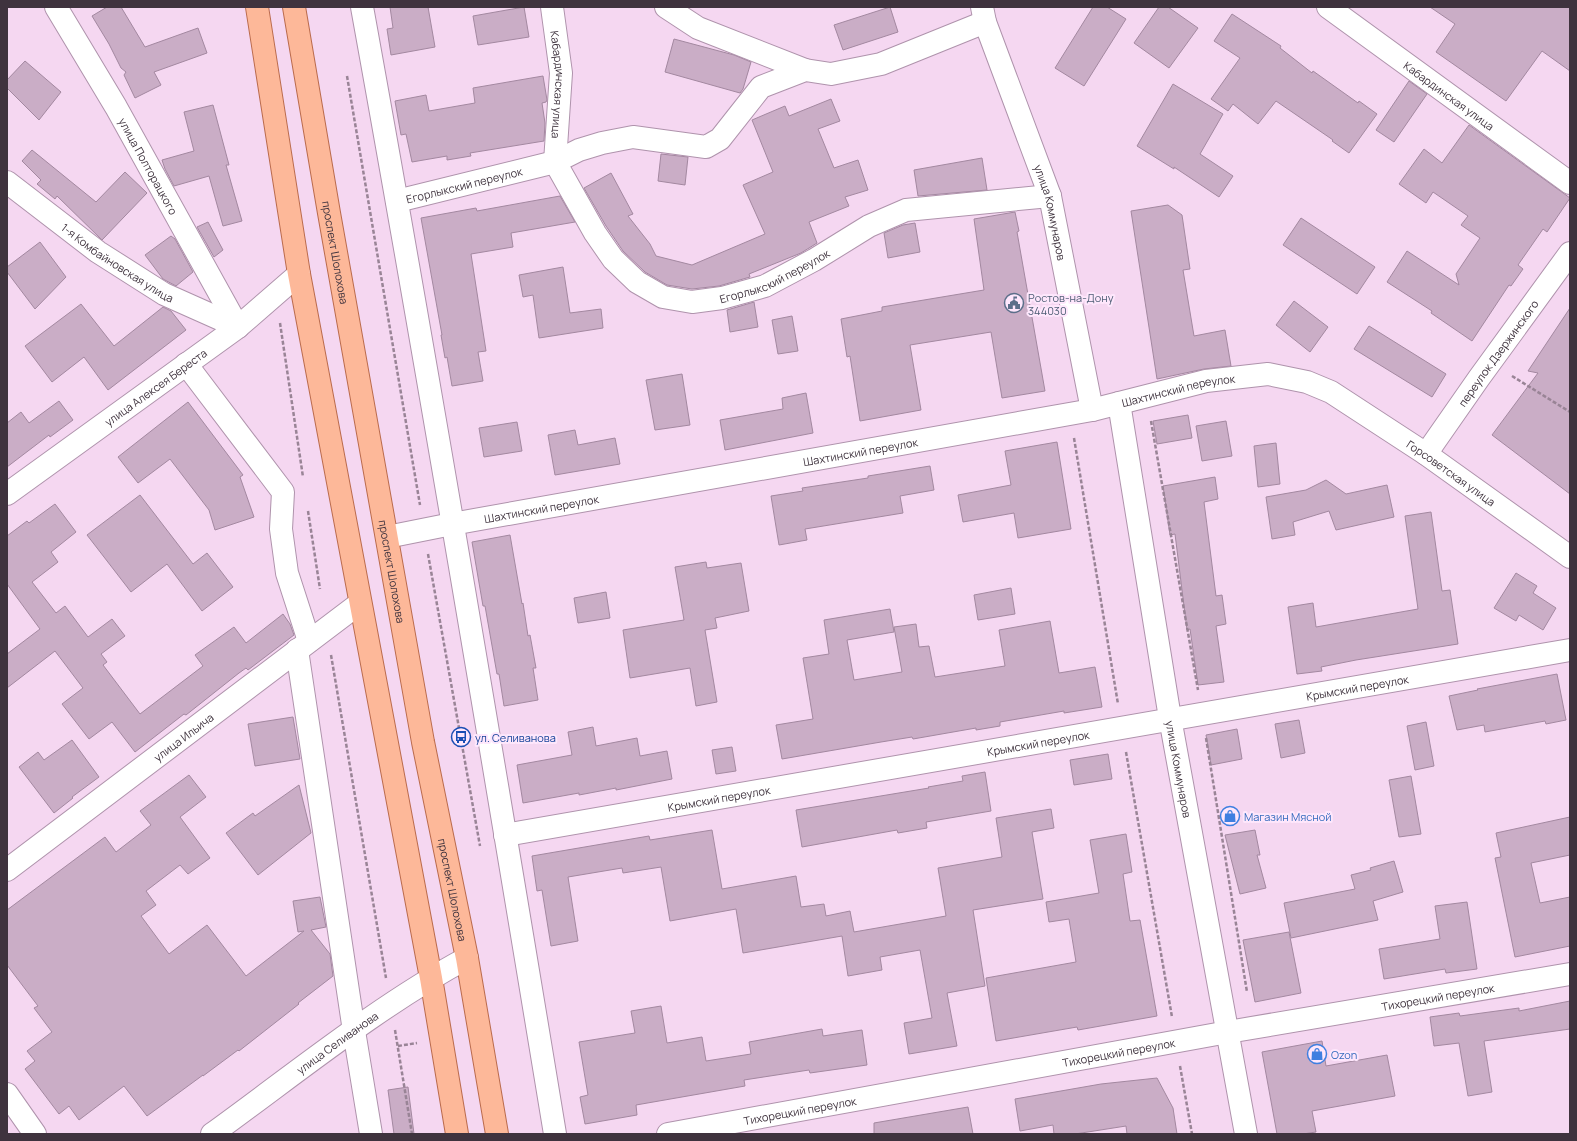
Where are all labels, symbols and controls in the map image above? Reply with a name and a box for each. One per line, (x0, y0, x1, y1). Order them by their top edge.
street label: Кабардинская улица (548, 30, 569, 139)
street label: Кабардинская улица (1401, 57, 1497, 133)
street label: улица Полторацкого (116, 115, 182, 217)
street label: улица Коммунаров (1031, 162, 1070, 262)
street label: Егорлыкский переулок (404, 163, 524, 206)
street label: проспект Шолохова (320, 200, 353, 305)
street label: 1-я Комбайновская улица (59, 219, 176, 305)
street label: Егорлыкский переулок (718, 245, 833, 306)
place label: Ростов-на-Дону 344030 (1028, 290, 1114, 318)
public building icon: Ростов-на-Дону 344030 (1003, 292, 1025, 314)
street label: переулок Дзержинского (1454, 296, 1541, 409)
street label: улица Алексея Береста (101, 345, 209, 429)
street label: Шахтинский переулок (1120, 370, 1236, 410)
street label: Шахтинский переулок (802, 434, 919, 469)
street label: Горсоветская улица (1404, 436, 1499, 509)
street label: Шахтинский переулок (483, 490, 600, 526)
street label: проспект Шолохова (376, 519, 409, 624)
street label: Крымский переулок (1305, 671, 1410, 703)
street label: улица Ильича (150, 709, 216, 764)
street label: улица Коммунаров (1163, 719, 1196, 819)
bus stop icon: ул. Селиванова (450, 726, 472, 748)
street label: Крымский переулок (986, 726, 1091, 759)
place label: ул. Селиванова (475, 730, 556, 745)
street label: Крымский переулок (666, 781, 772, 814)
shop icon: Магазин Мясной (1219, 805, 1241, 827)
place label: Магазин Мясной (1244, 809, 1332, 824)
street label: проспект Шолохова (435, 837, 471, 943)
street label: Тихорецкий переулок (1380, 979, 1496, 1013)
street label: улица Селиванова (293, 1008, 381, 1077)
street label: Тихорецкий переулок (1061, 1034, 1177, 1070)
shop icon: Ozon (1306, 1043, 1328, 1065)
place label: Ozon (1331, 1047, 1357, 1062)
street label: Тихорецкий переулок (742, 1092, 858, 1128)

